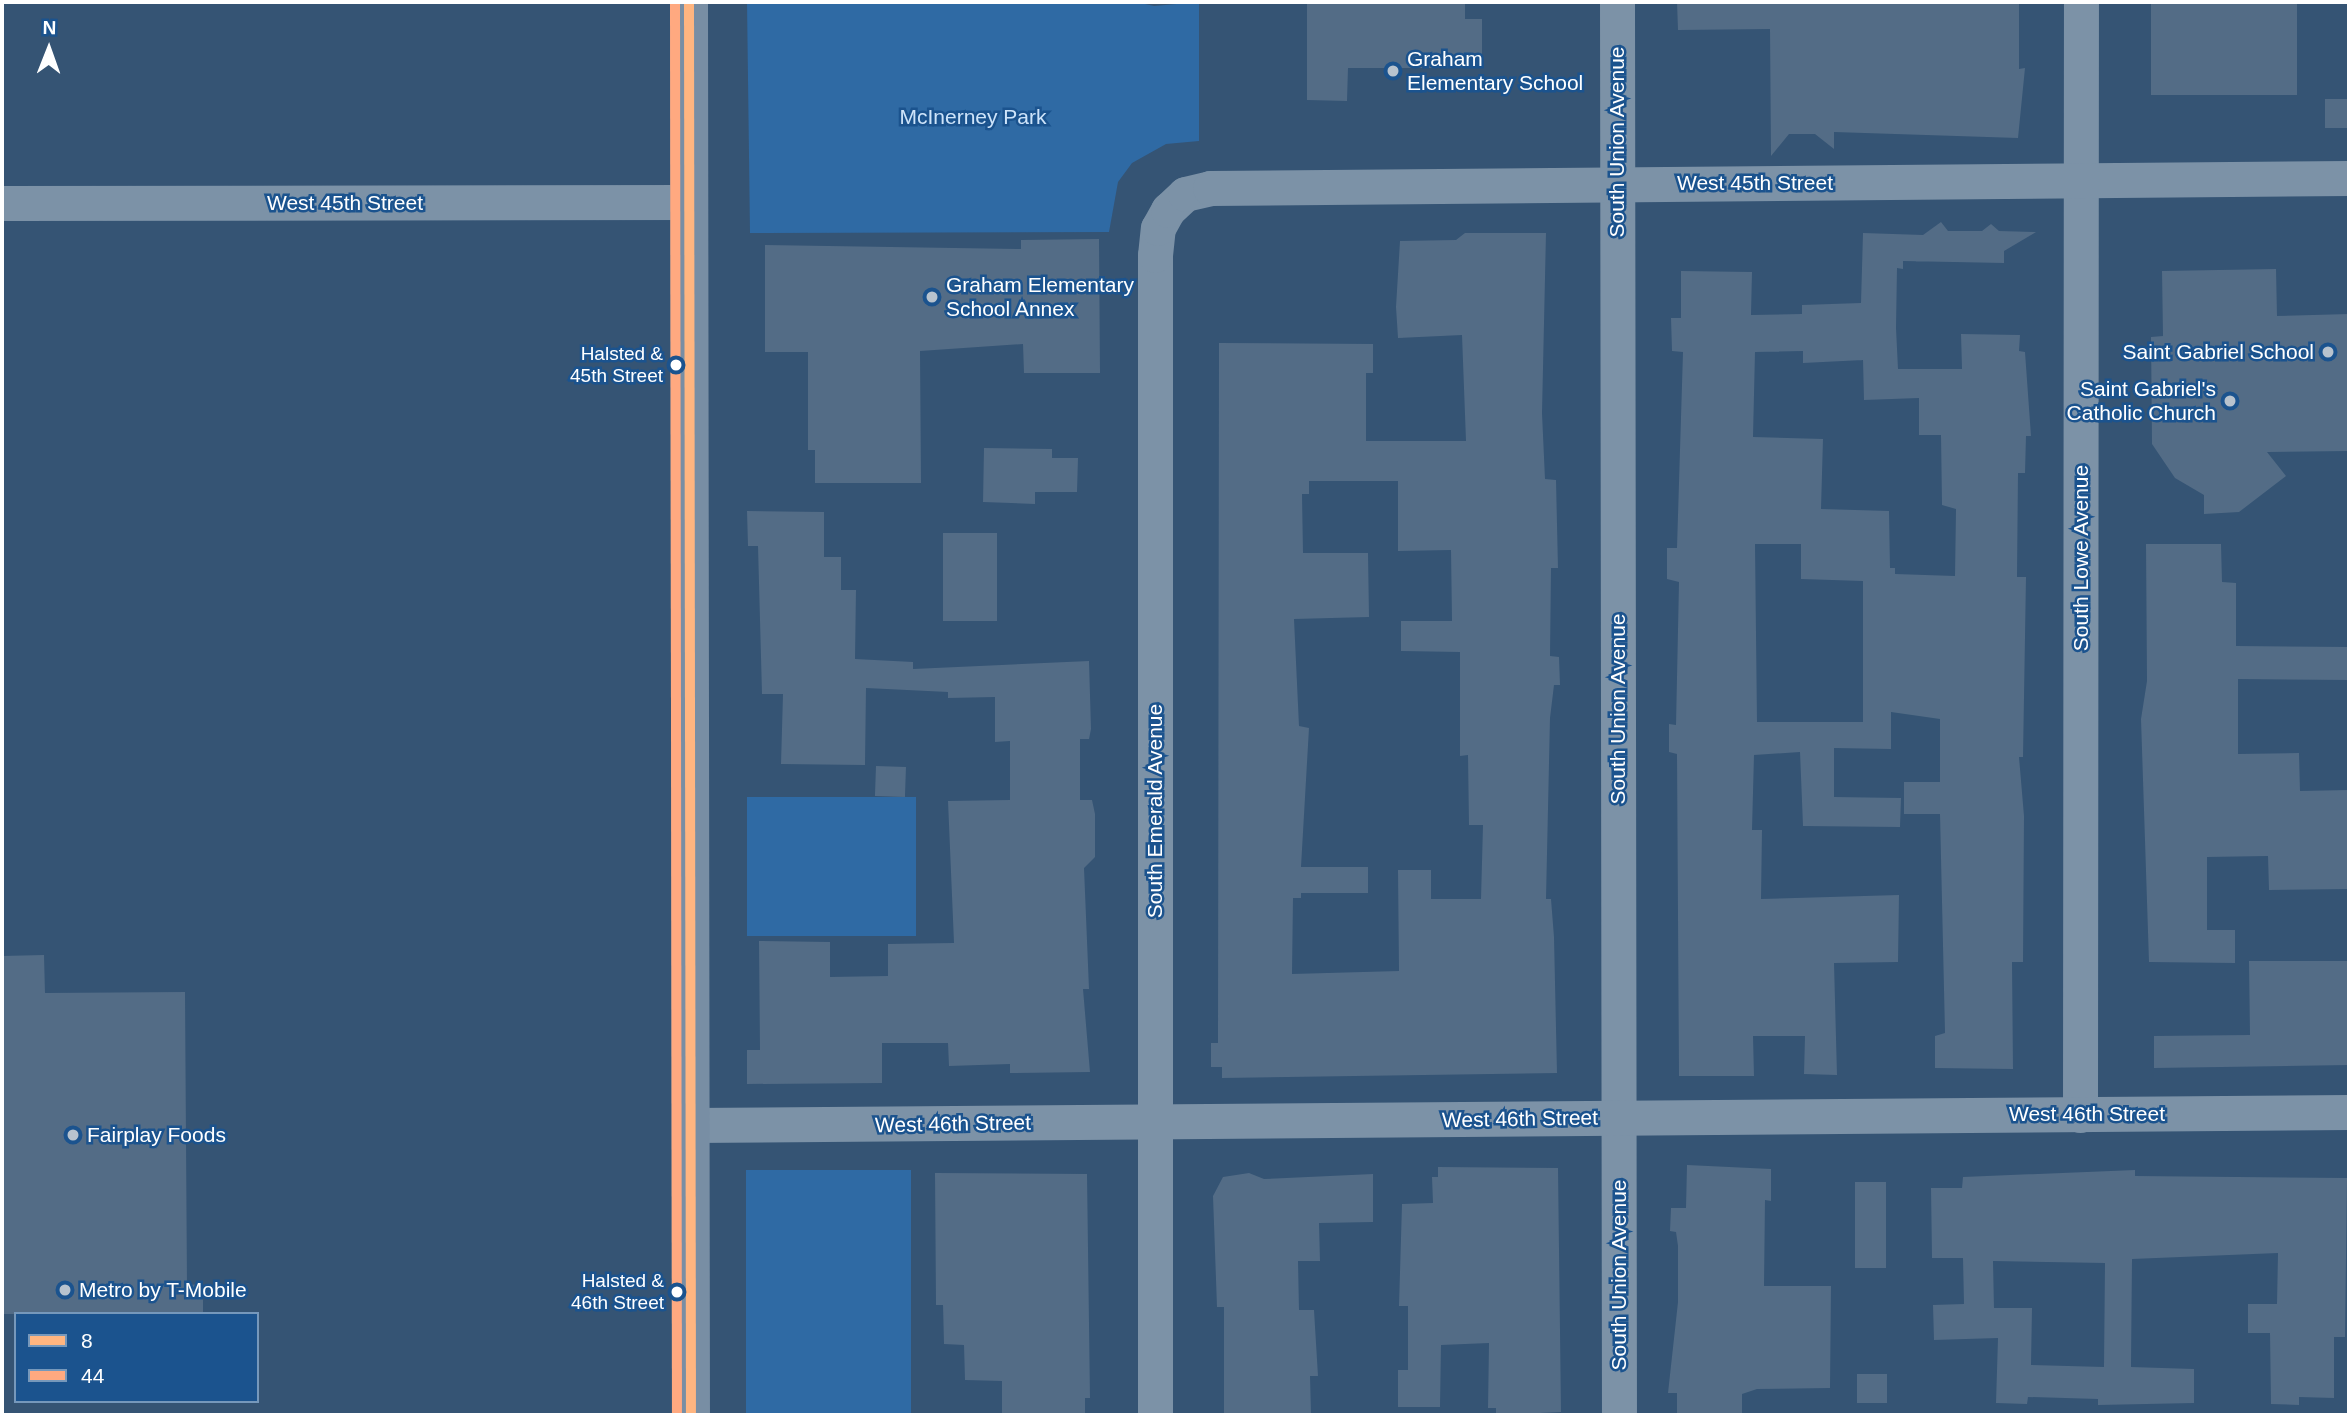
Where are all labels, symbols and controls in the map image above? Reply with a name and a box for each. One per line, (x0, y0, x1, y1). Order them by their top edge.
north arrow (14, 14, 84, 84)
text: N (42, 17, 56, 38)
place label: Graham Elementary School (1407, 46, 1583, 96)
street label: South Union Avenue (1604, 46, 1630, 238)
marker: Graham Elementary School (1385, 63, 1401, 79)
park label: McInerney Park (899, 104, 1047, 130)
street label: West 45th Street (1677, 170, 1833, 196)
street label: West 45th Street (267, 190, 423, 216)
place label: Graham Elementary School Annex (946, 272, 1134, 322)
marker: Graham Elementary School Annex (924, 289, 940, 305)
place label: Saint Gabriel School (2123, 339, 2314, 365)
place label: Halsted & 45th Street (570, 343, 663, 387)
marker: Saint Gabriel School (2320, 344, 2336, 360)
marker: Halsted & 45th Street (669, 358, 683, 372)
place label: Saint Gabriel's Catholic Church (2067, 376, 2216, 426)
marker: Saint Gabriel's Catholic Church (2222, 393, 2238, 409)
street label: South Lowe Avenue (2068, 464, 2094, 652)
street label: South Union Avenue (1605, 613, 1631, 805)
street label: South Emerald Avenue (1142, 703, 1168, 919)
street label: West 46th Street (2009, 1101, 2165, 1127)
street label: West 46th Street (1442, 1105, 1598, 1133)
street label: West 46th Street (875, 1110, 1031, 1138)
place label: Fairplay Foods (87, 1122, 226, 1148)
marker: Fairplay Foods (65, 1127, 81, 1143)
street label: South Union Avenue (1606, 1179, 1632, 1371)
place label: Halsted & 46th Street (571, 1270, 664, 1314)
place label: Metro by T-Mobile (79, 1277, 247, 1303)
marker: Metro by T-Mobile (57, 1282, 73, 1298)
marker: Halsted & 46th Street (670, 1285, 684, 1299)
legend (14, 1312, 259, 1403)
text: 8 (81, 1329, 93, 1352)
text: 44 (81, 1364, 104, 1387)

